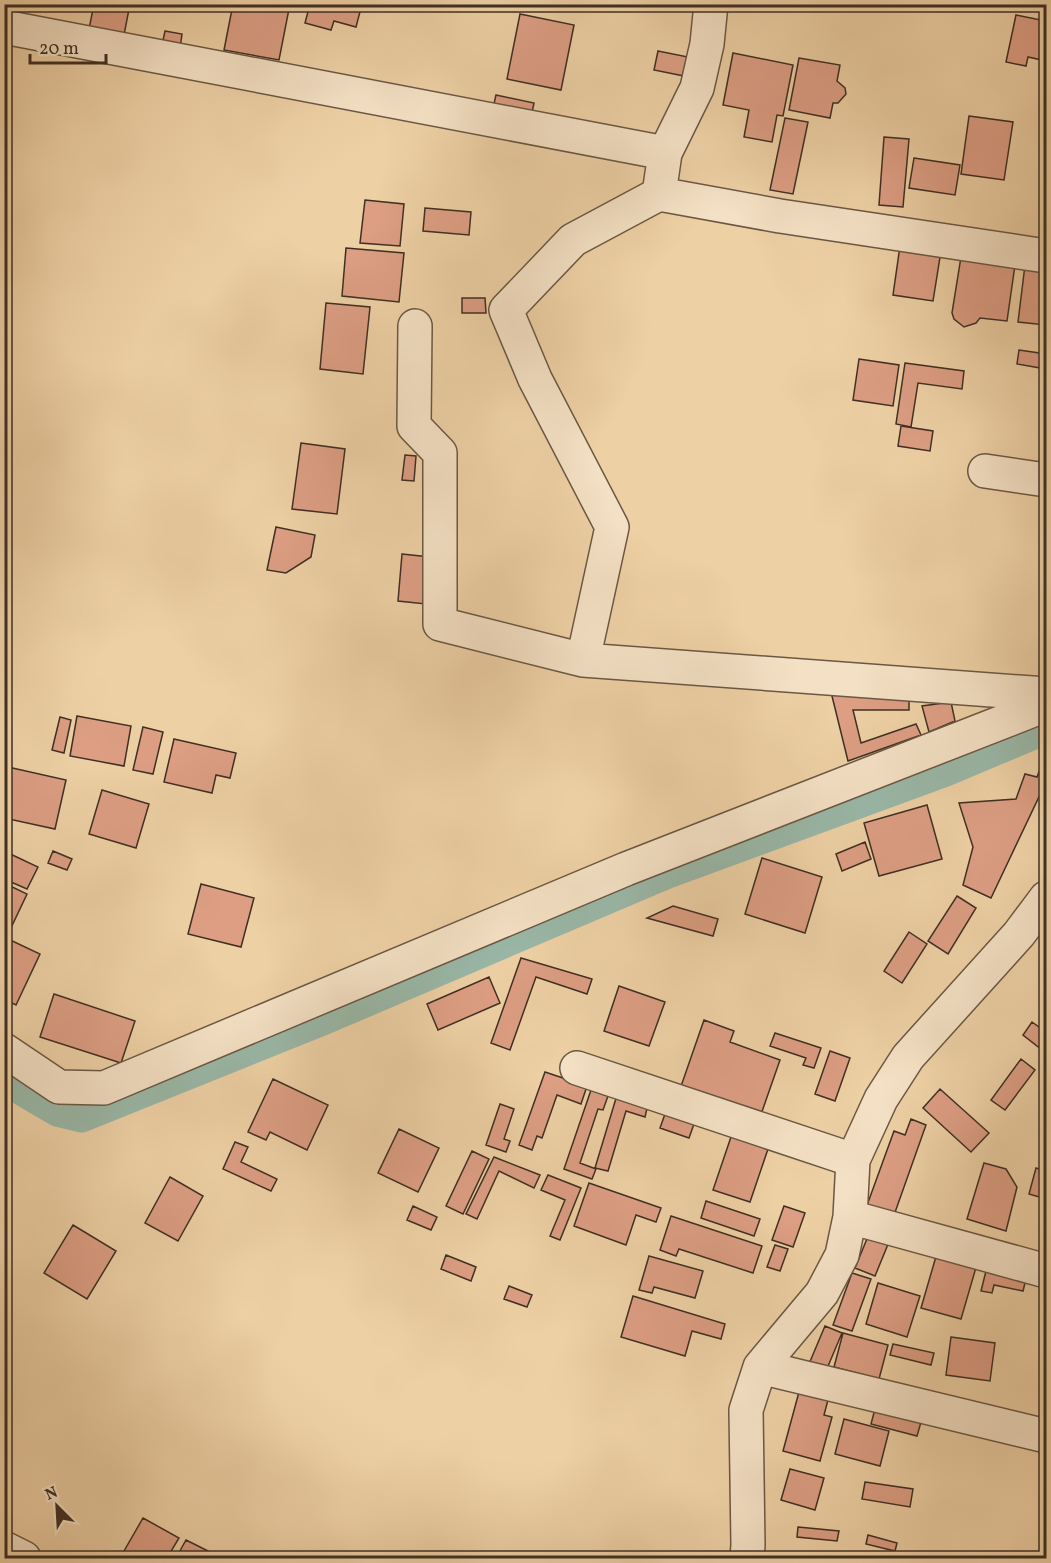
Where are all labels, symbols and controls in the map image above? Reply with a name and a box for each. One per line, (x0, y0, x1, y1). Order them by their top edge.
scale bar (30, 27, 106, 65)
text: 20 m (39, 37, 79, 62)
north arrow (27, 1476, 87, 1536)
text: N (42, 1482, 62, 1507)

